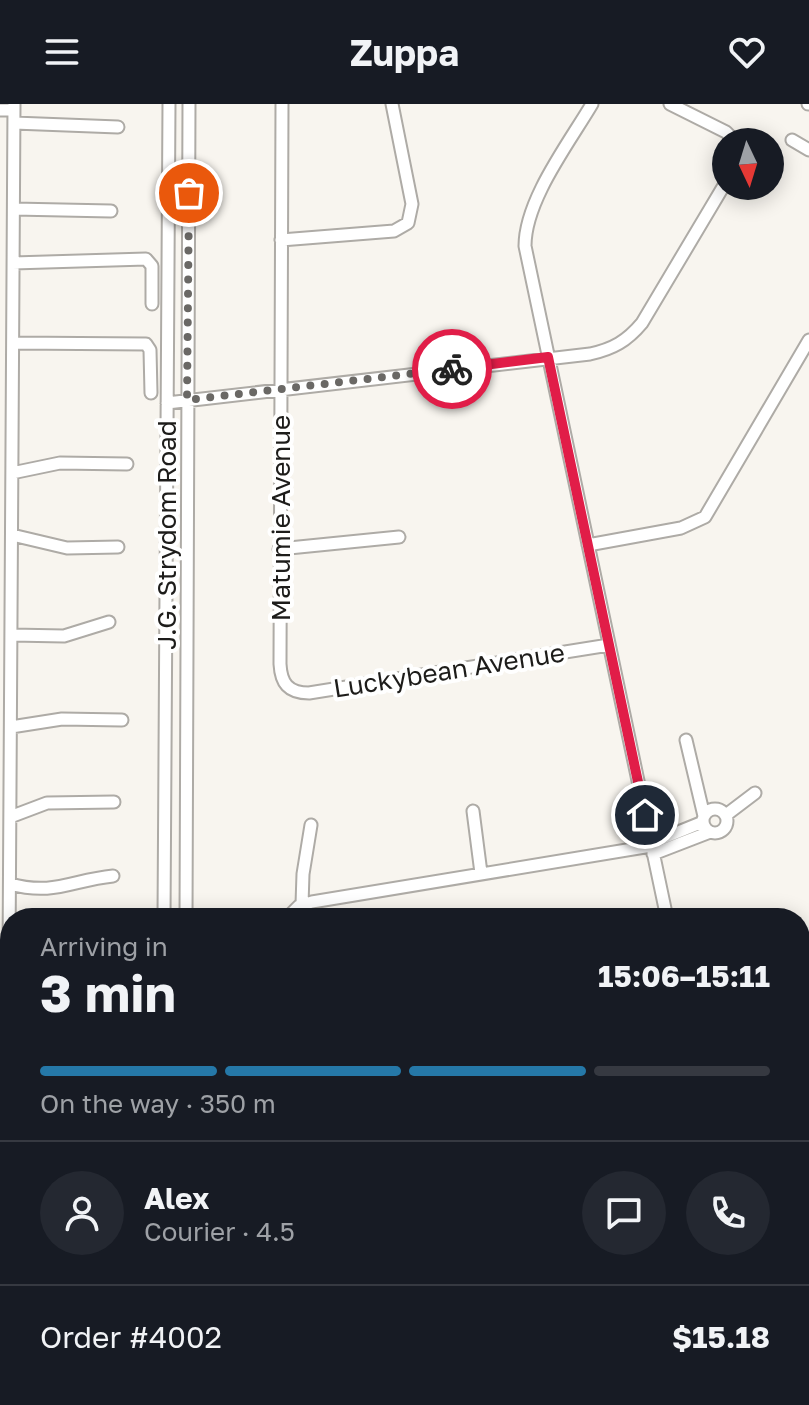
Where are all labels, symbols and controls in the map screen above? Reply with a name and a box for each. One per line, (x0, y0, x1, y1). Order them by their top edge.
icon: menu (40, 30, 84, 74)
icon: heart (725, 30, 769, 74)
text: Zuppa (350, 31, 459, 74)
north arrow (712, 128, 784, 200)
map controls (712, 128, 784, 200)
pin (155, 159, 223, 227)
icon: bag (167, 171, 211, 215)
courier (412, 329, 492, 409)
icon: bike (430, 347, 474, 391)
street label: Matumie Avenue (265, 415, 296, 621)
street label: J.G. Strydom Road (151, 420, 182, 650)
street label: Luckybean Avenue (331, 636, 567, 704)
pin (611, 781, 679, 849)
icon: home (623, 793, 667, 837)
text: Arriving in (40, 931, 168, 962)
text: 15:06–15:11 (598, 958, 770, 994)
text: 3 min (40, 961, 176, 1023)
text: On the way · 350 m (40, 1088, 276, 1119)
button: person (40, 1171, 124, 1255)
button: chat (582, 1171, 666, 1255)
button: phone (686, 1171, 770, 1255)
text: Alex (144, 1180, 209, 1216)
text: Courier · 4.5 (144, 1216, 295, 1247)
text: Order #4002 (40, 1319, 222, 1355)
text: $15.18 (672, 1319, 770, 1355)

